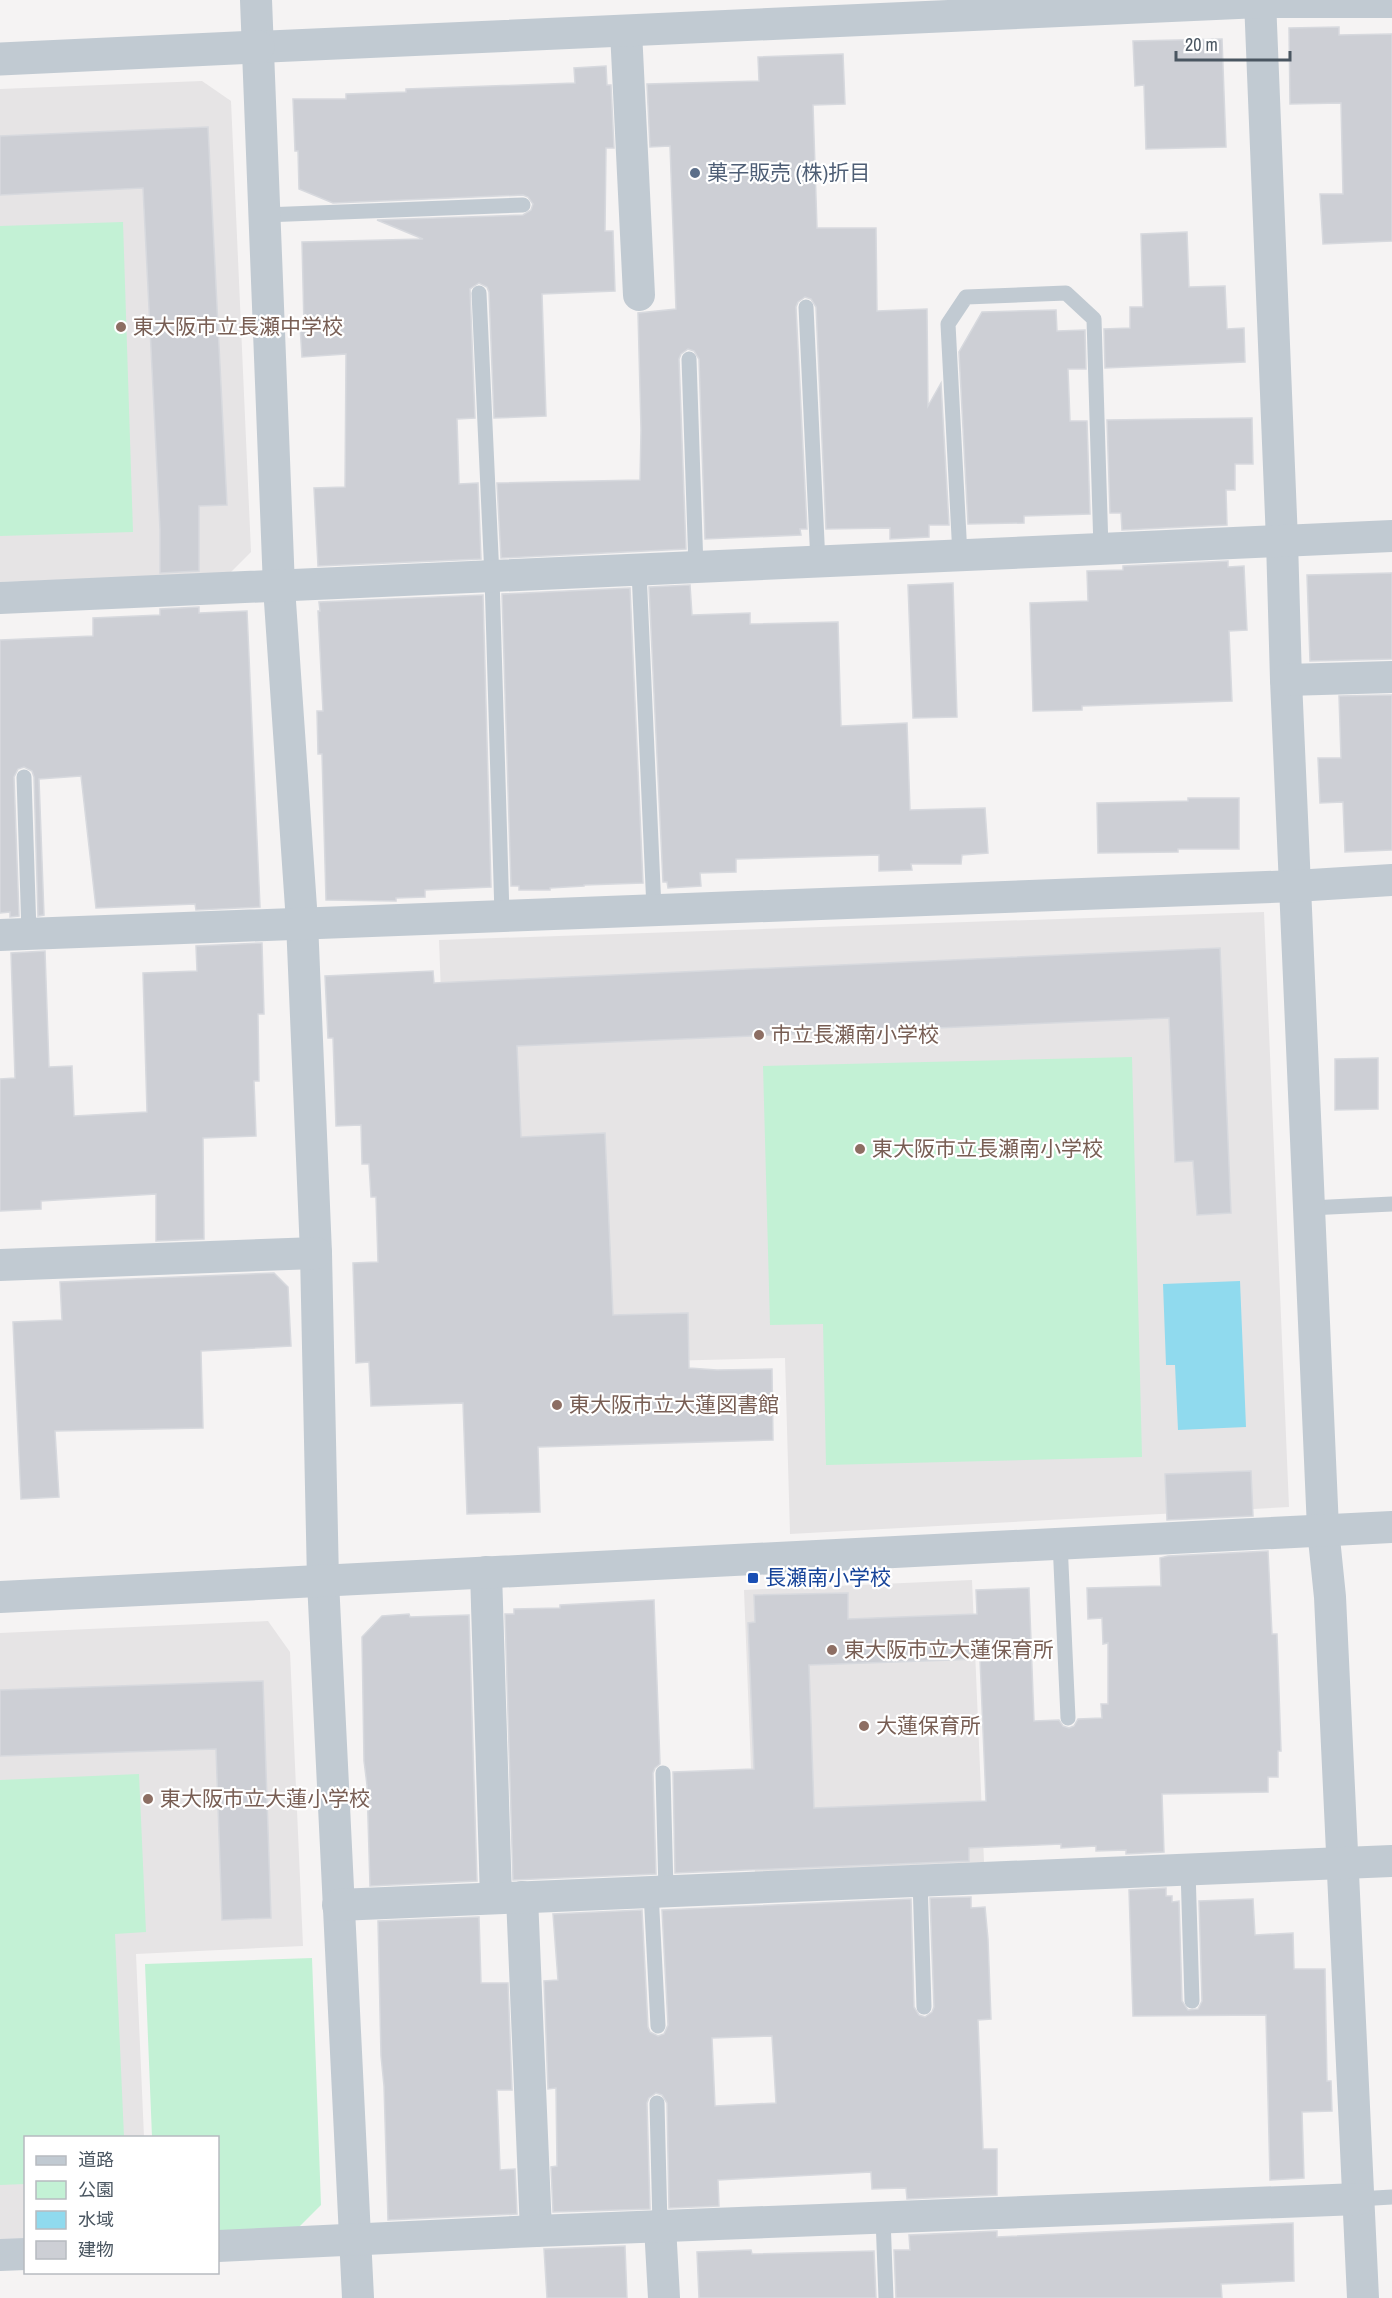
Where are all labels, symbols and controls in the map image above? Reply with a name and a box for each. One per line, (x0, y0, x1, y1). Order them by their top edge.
scale bar (1176, 24, 1290, 62)
text: 20 m (1185, 32, 1218, 57)
place label: 菓子販売 (株)折目 (707, 158, 870, 187)
marker: 菓子販売 (株)折目 (688, 166, 702, 180)
place label: 東大阪市立長瀬中学校 (133, 312, 343, 341)
marker: 東大阪市立長瀬中学校 (114, 320, 128, 334)
place label: 市立長瀬南小学校 (771, 1020, 939, 1049)
marker: 市立長瀬南小学校 (752, 1028, 766, 1042)
place label: 東大阪市立長瀬南小学校 (872, 1134, 1103, 1163)
marker: 東大阪市立長瀬南小学校 (853, 1142, 867, 1156)
place label: 東大阪市立大蓮図書館 (569, 1390, 779, 1419)
marker: 東大阪市立大蓮図書館 (550, 1398, 564, 1412)
place label: 長瀬南小学校 (765, 1563, 891, 1592)
marker: 長瀬南小学校 (746, 1571, 760, 1585)
place label: 東大阪市立大蓮保育所 (844, 1635, 1054, 1664)
marker: 東大阪市立大蓮保育所 (825, 1643, 839, 1657)
place label: 大蓮保育所 (876, 1711, 981, 1740)
marker: 大蓮保育所 (857, 1719, 871, 1733)
place label: 東大阪市立大蓮小学校 (160, 1784, 370, 1813)
marker: 東大阪市立大蓮小学校 (141, 1792, 155, 1806)
legend (24, 2136, 219, 2274)
text: 道路 (78, 2147, 114, 2172)
text: 公園 (78, 2177, 114, 2202)
text: 水域 (78, 2207, 114, 2232)
text: 建物 (78, 2237, 114, 2262)

